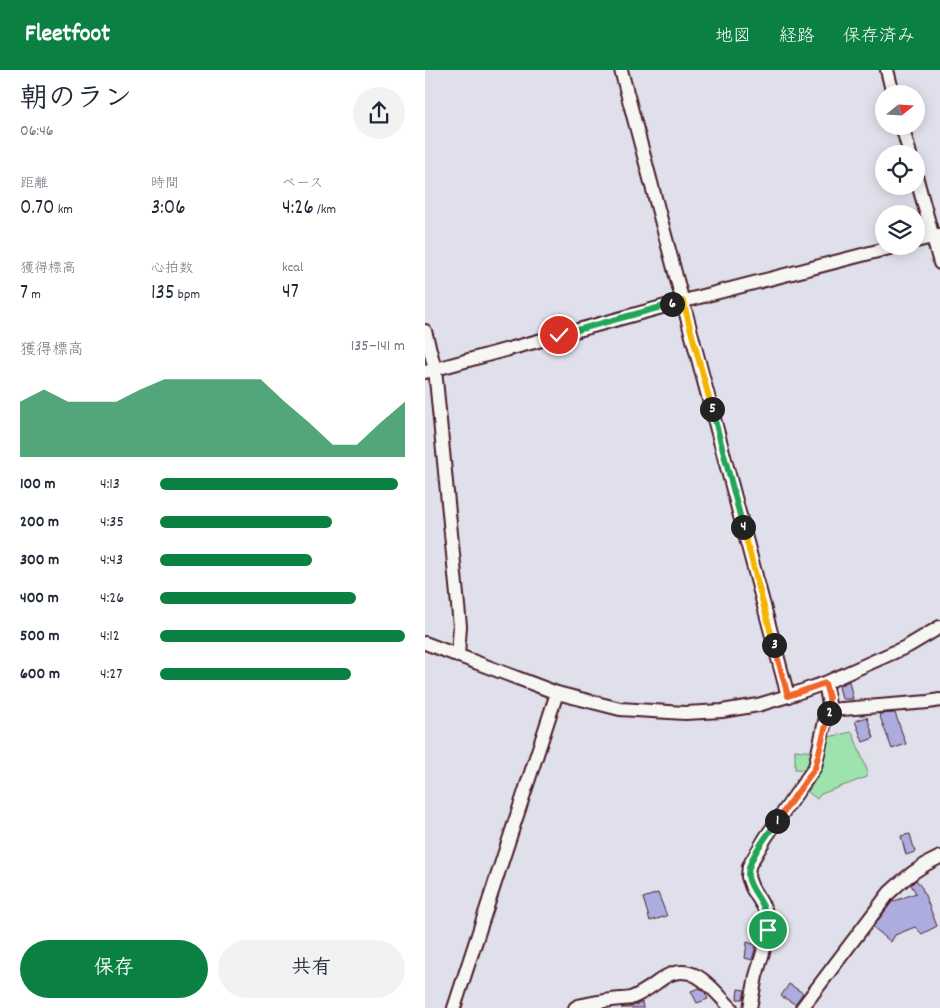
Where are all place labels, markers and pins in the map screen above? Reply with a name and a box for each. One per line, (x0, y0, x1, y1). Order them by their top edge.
pin: 6 (659, 292, 685, 316)
pin (538, 314, 580, 356)
pin: 5 (699, 396, 725, 422)
pin: 4 (731, 514, 755, 540)
pin: 3 (761, 632, 787, 658)
pin: 2 (817, 700, 841, 726)
pin: 1 (765, 808, 789, 834)
pin (747, 909, 789, 951)

